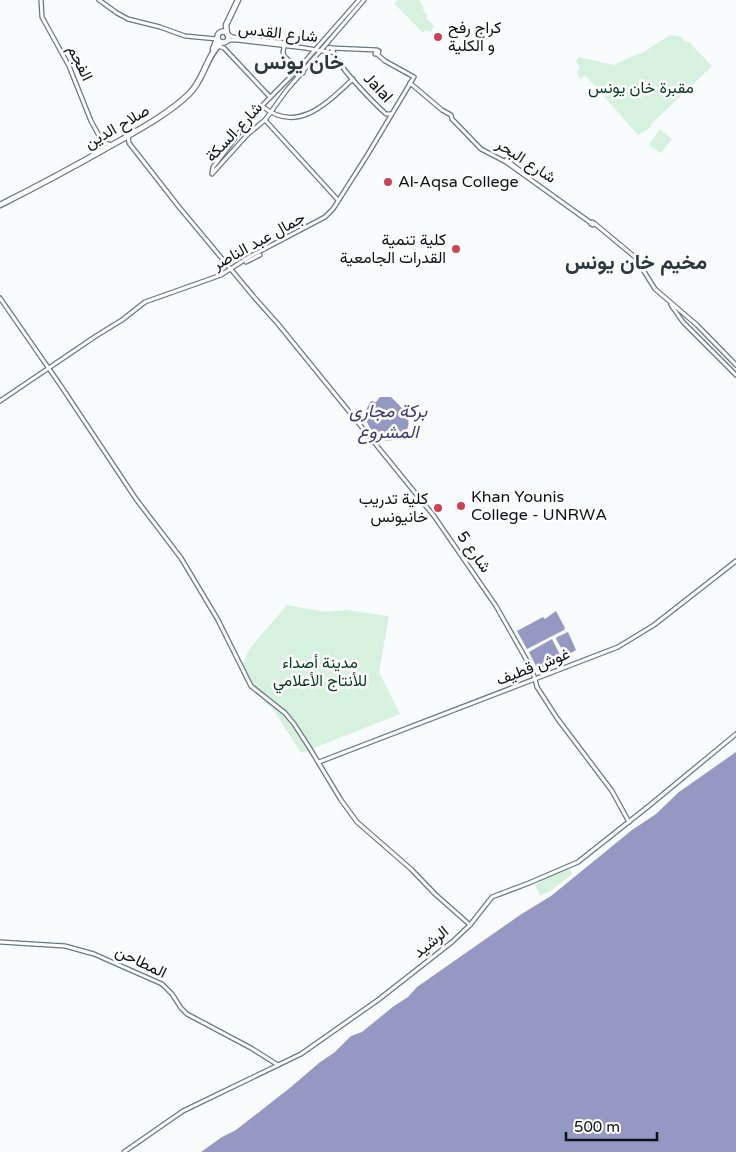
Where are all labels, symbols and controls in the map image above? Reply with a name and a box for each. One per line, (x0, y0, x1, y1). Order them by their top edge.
place label: كراج رفح و الكلية (448, 18, 501, 56)
street label: شارع القدس (237, 19, 319, 48)
marker: كراج رفح و الكلية (432, 31, 444, 43)
street label: الفجم (63, 42, 97, 84)
district label: خان يونس (254, 50, 344, 75)
street label: Jalal (359, 69, 397, 107)
park label: مقبرة خان يونس (588, 78, 694, 98)
street label: شارع السكة (201, 98, 267, 167)
street label: صلاح الدين (81, 100, 154, 154)
street label: شارع البحر (491, 134, 560, 189)
place label: Al-Aqsa College (398, 172, 519, 192)
marker: Al-Aqsa College (382, 176, 394, 188)
street label: جمال عبد الناصر (208, 207, 309, 275)
place label: كلية تنمية القدرات الجامعية (340, 230, 446, 268)
marker: كلية تنمية القدرات الجامعية (450, 243, 462, 255)
district label: مخيم خان يونس (565, 250, 707, 276)
water label: بركة مجارى المشروع (349, 400, 428, 445)
place label: Khan Younis College - UNRWA (471, 487, 607, 525)
place label: كلية تدريب خانيونس (359, 489, 428, 527)
marker: Khan Younis College - UNRWA (455, 500, 467, 512)
marker: كلية تدريب خانيونس (432, 502, 444, 514)
street label: شارع 5 (452, 527, 496, 577)
street label: غوش قطيف (493, 644, 573, 690)
park label: مدينة أصداء للأنتاج الأعلامي (273, 653, 367, 694)
street label: الرشيد (409, 922, 453, 962)
street label: المطاحن (112, 941, 170, 983)
scale bar (566, 1110, 657, 1142)
text: 500 m (574, 1118, 620, 1136)

